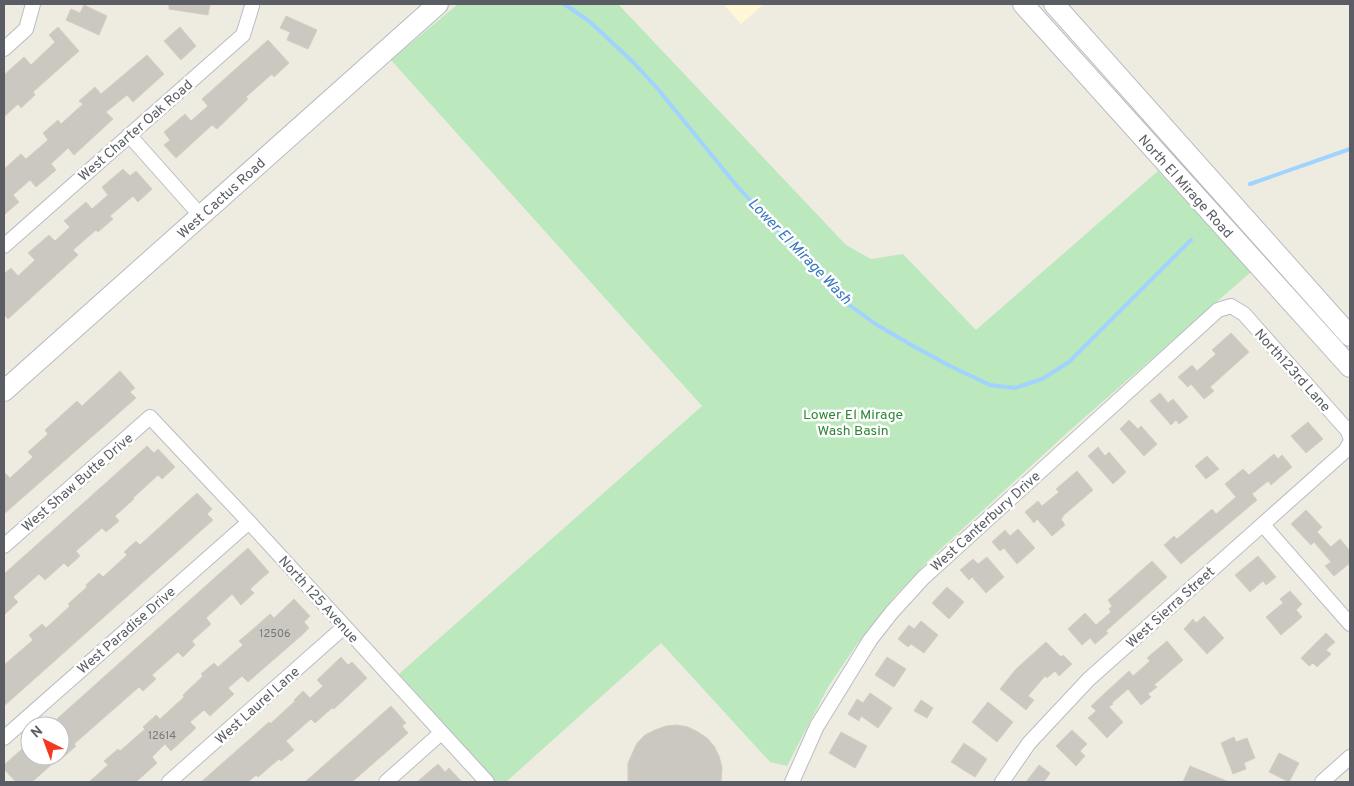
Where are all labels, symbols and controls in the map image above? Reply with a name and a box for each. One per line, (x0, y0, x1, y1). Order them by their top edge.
street label: West Charter Oak Road (75, 77, 197, 185)
street label: North El Mirage Road (1134, 132, 1236, 242)
street label: West Cactus Road (175, 155, 269, 243)
water label: Lower El Mirage Wash (743, 195, 855, 309)
street label: North123rd Lane (1250, 326, 1334, 416)
park label: Lower El Mirage Wash Basin (803, 407, 903, 440)
street label: West Shaw Butte Drive (19, 430, 137, 536)
street label: West Canterbury Drive (928, 468, 1044, 576)
street label: North 125 Avenue (274, 553, 362, 647)
street label: West Sierra Street (1123, 564, 1219, 652)
street label: West Paradise Drive (74, 584, 180, 678)
house number: 12506 (259, 627, 291, 641)
street label: West Laurel Lane (212, 664, 304, 748)
north arrow (20, 716, 70, 766)
text: N (28, 723, 47, 742)
house number: 12614 (148, 729, 176, 743)

